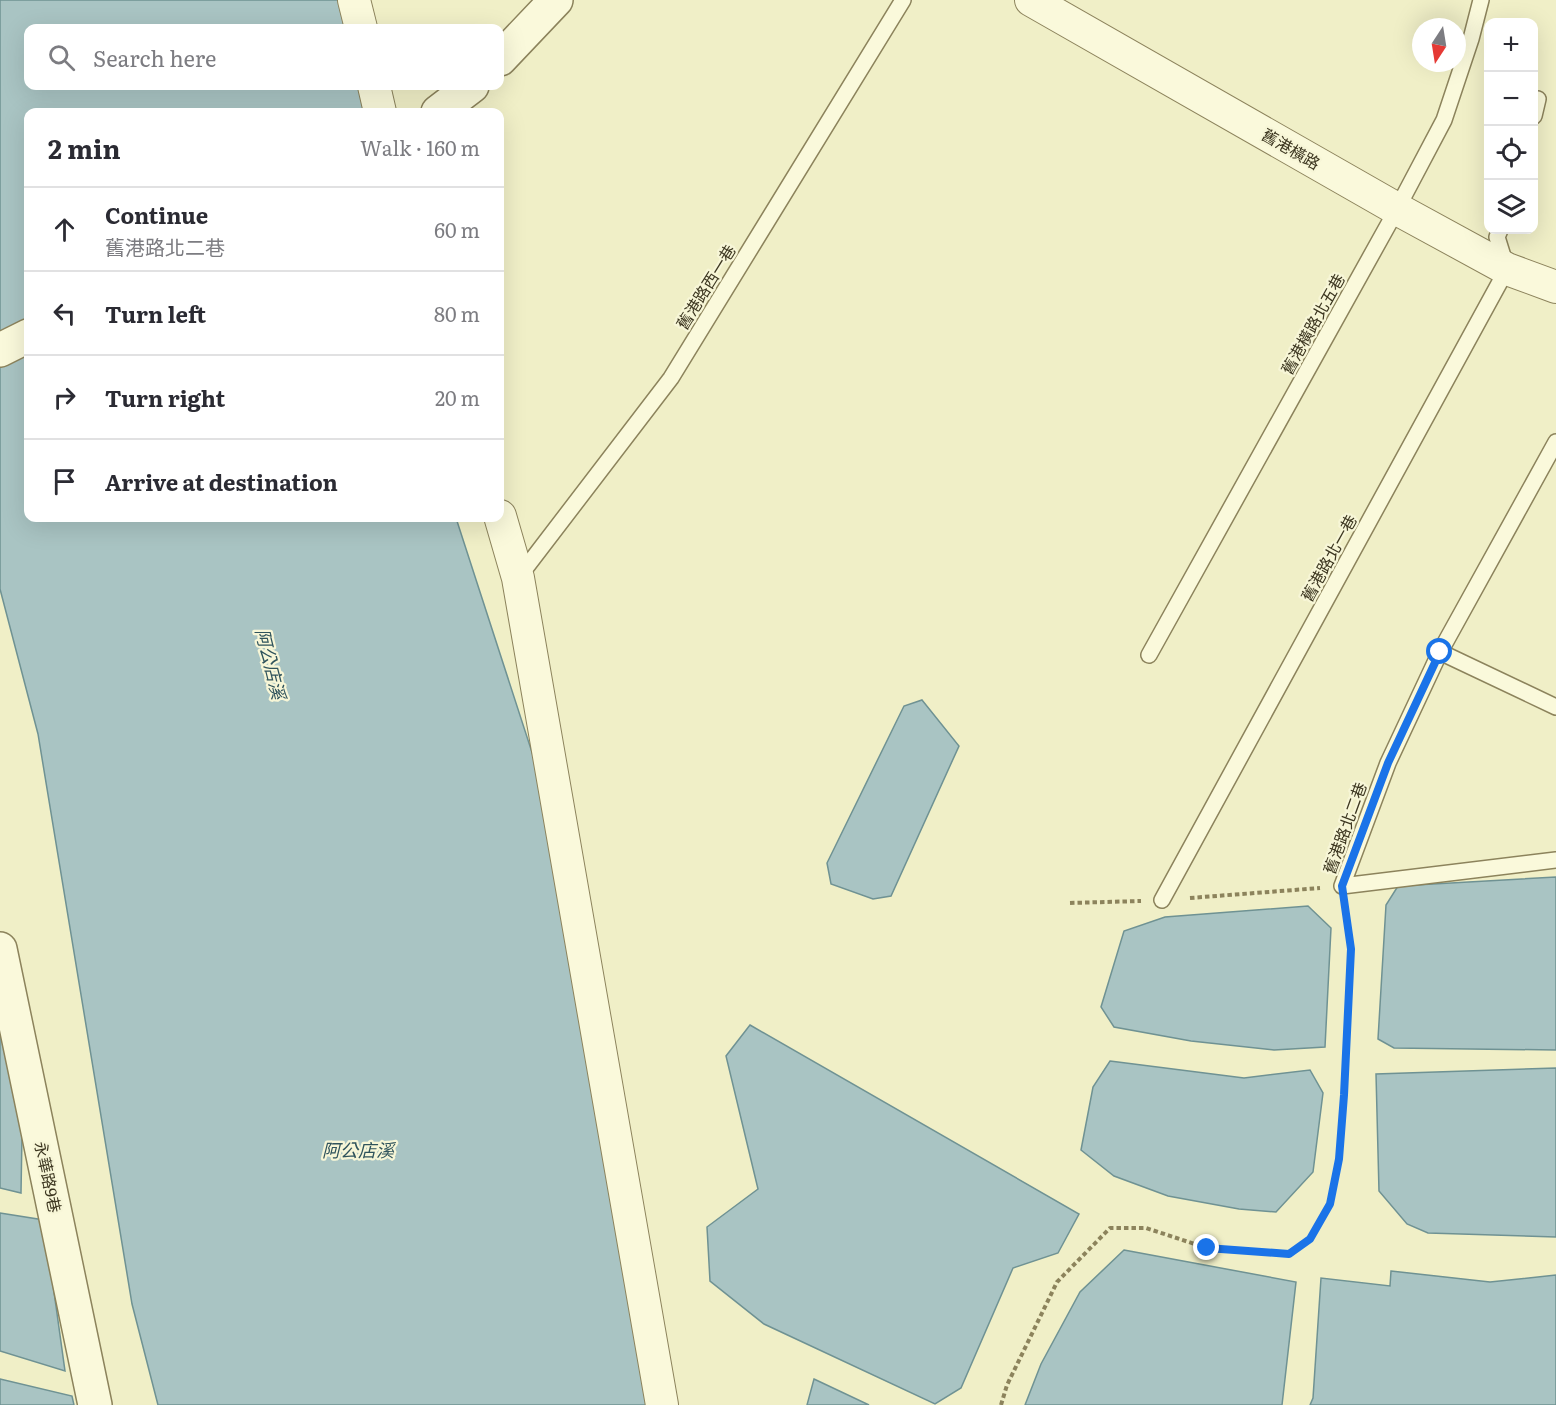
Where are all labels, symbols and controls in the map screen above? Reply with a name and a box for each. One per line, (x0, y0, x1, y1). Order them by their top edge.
north arrow (1412, 18, 1466, 72)
map controls (1484, 18, 1538, 234)
button: + (1484, 18, 1538, 72)
search box (24, 24, 504, 90)
icon: search (45, 41, 78, 74)
text: Search here (93, 41, 216, 74)
button: − (1484, 72, 1538, 126)
street label: 舊港橫路 (1258, 122, 1325, 175)
button: locate (1484, 126, 1538, 180)
text: 2 min (48, 128, 121, 167)
text: Walk · 160 m (360, 132, 480, 162)
button: layers (1484, 180, 1538, 234)
text: Continue (105, 198, 208, 231)
icon: ahead (48, 213, 81, 246)
text: 60 m (434, 214, 480, 244)
text: 舊港路北二巷 (105, 231, 225, 261)
street label: 舊港路西一巷 (670, 239, 741, 334)
street label: 舊港橫路北五巷 (1274, 269, 1350, 378)
icon: left (48, 297, 81, 330)
text: Turn left (105, 297, 206, 330)
text: 80 m (434, 298, 480, 328)
icon: right (48, 381, 81, 414)
text: Turn right (105, 381, 225, 414)
text: 20 m (435, 382, 480, 412)
icon: arrive (48, 465, 81, 498)
text: Arrive at destination (105, 465, 338, 498)
street label: 舊港路北一巷 (1294, 510, 1362, 605)
water label: 阿公店溪 (250, 625, 294, 705)
route start (1426, 638, 1452, 664)
street label: 舊港路北二巷 (1316, 778, 1372, 877)
water label: 阿公店溪 (322, 1136, 397, 1163)
street label: 永華路9巷 (30, 1139, 68, 1215)
route end (1193, 1234, 1219, 1260)

